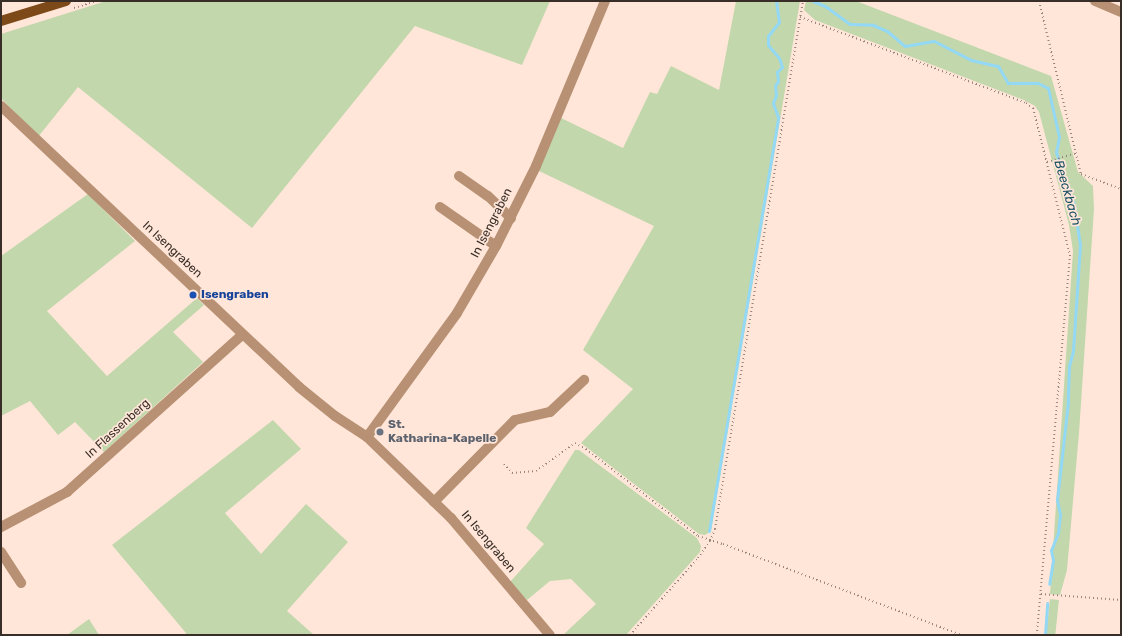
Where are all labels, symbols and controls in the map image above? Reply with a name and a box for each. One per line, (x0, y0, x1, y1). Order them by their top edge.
water label: Beeckbach (1050, 158, 1084, 228)
street label: In Isengraben (468, 186, 516, 260)
street label: In Isengraben (139, 219, 205, 281)
place label: Isengraben (201, 288, 269, 302)
marker: Isengraben (188, 290, 198, 300)
street label: In Flassenberg (83, 396, 153, 462)
place label: St. Katharina-Kapelle (388, 418, 496, 446)
marker: St. Katharina-Kapelle (375, 427, 385, 437)
street label: In Isengraben (458, 508, 518, 576)

